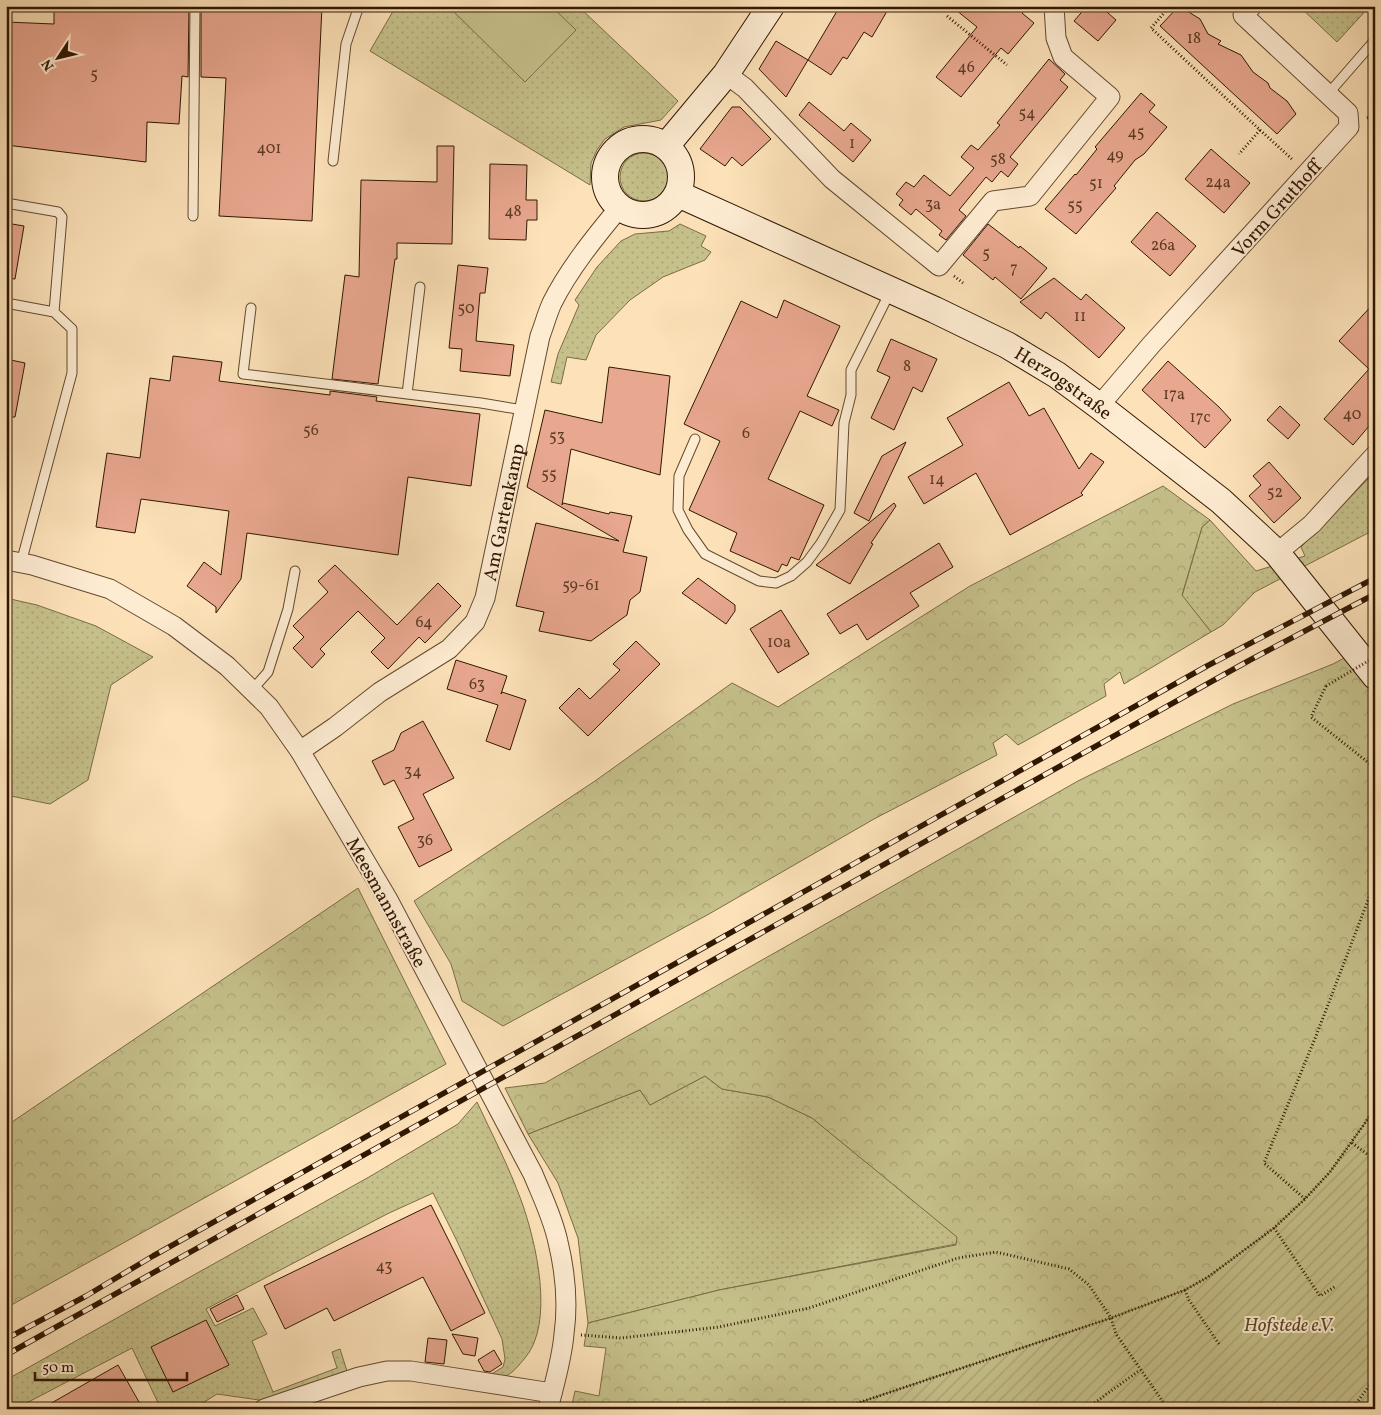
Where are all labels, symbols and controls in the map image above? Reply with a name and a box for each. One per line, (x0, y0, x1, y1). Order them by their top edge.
house number: 18 (1187, 28, 1201, 50)
north arrow (32, 32, 82, 82)
text: N (38, 55, 59, 74)
house number: 46 (957, 57, 975, 79)
house number: 5 (90, 64, 98, 86)
house number: 54 (1018, 103, 1036, 125)
house number: 45 (1128, 122, 1144, 144)
house number: 1 (849, 133, 855, 155)
house number: 401 (256, 138, 282, 160)
house number: 49 (1106, 145, 1124, 167)
house number: 58 (990, 149, 1006, 171)
street label: Vorm Gruthoff (1227, 153, 1330, 264)
house number: 24a (1205, 172, 1231, 194)
house number: 51 (1089, 173, 1103, 195)
house number: 3a (925, 194, 941, 216)
house number: 55 (1067, 195, 1083, 217)
house number: 48 (504, 201, 522, 223)
house number: 26a (1151, 235, 1175, 257)
house number: 5 (982, 243, 990, 265)
house number: 7 (1010, 258, 1018, 280)
house number: 50 (458, 298, 475, 320)
house number: 11 (1074, 306, 1086, 328)
street label: Herzogstraße (1009, 341, 1117, 427)
house number: 8 (903, 356, 911, 378)
house number: 17a (1163, 384, 1185, 406)
house number: 40 (1343, 404, 1361, 426)
house number: 17c (1189, 407, 1211, 429)
house number: 56 (303, 420, 319, 442)
house number: 6 (742, 423, 750, 445)
house number: 53 (549, 426, 565, 448)
street label: Am Gartenkamp (478, 441, 532, 584)
house number: 55 (541, 464, 557, 486)
house number: 14 (929, 469, 945, 491)
house number: 52 (1267, 482, 1283, 504)
house number: 59-61 (562, 575, 600, 597)
house number: 64 (415, 612, 433, 634)
house number: 10a (767, 632, 791, 654)
house number: 63 (469, 674, 485, 696)
house number: 34 (404, 761, 422, 783)
house number: 36 (417, 830, 433, 852)
street label: Meesmannstraße (339, 833, 432, 973)
house number: 43 (375, 1256, 393, 1278)
park label: Hofstede e.V. (1244, 1313, 1334, 1339)
scale bar (35, 1350, 188, 1382)
text: 50 m (42, 1358, 74, 1379)

